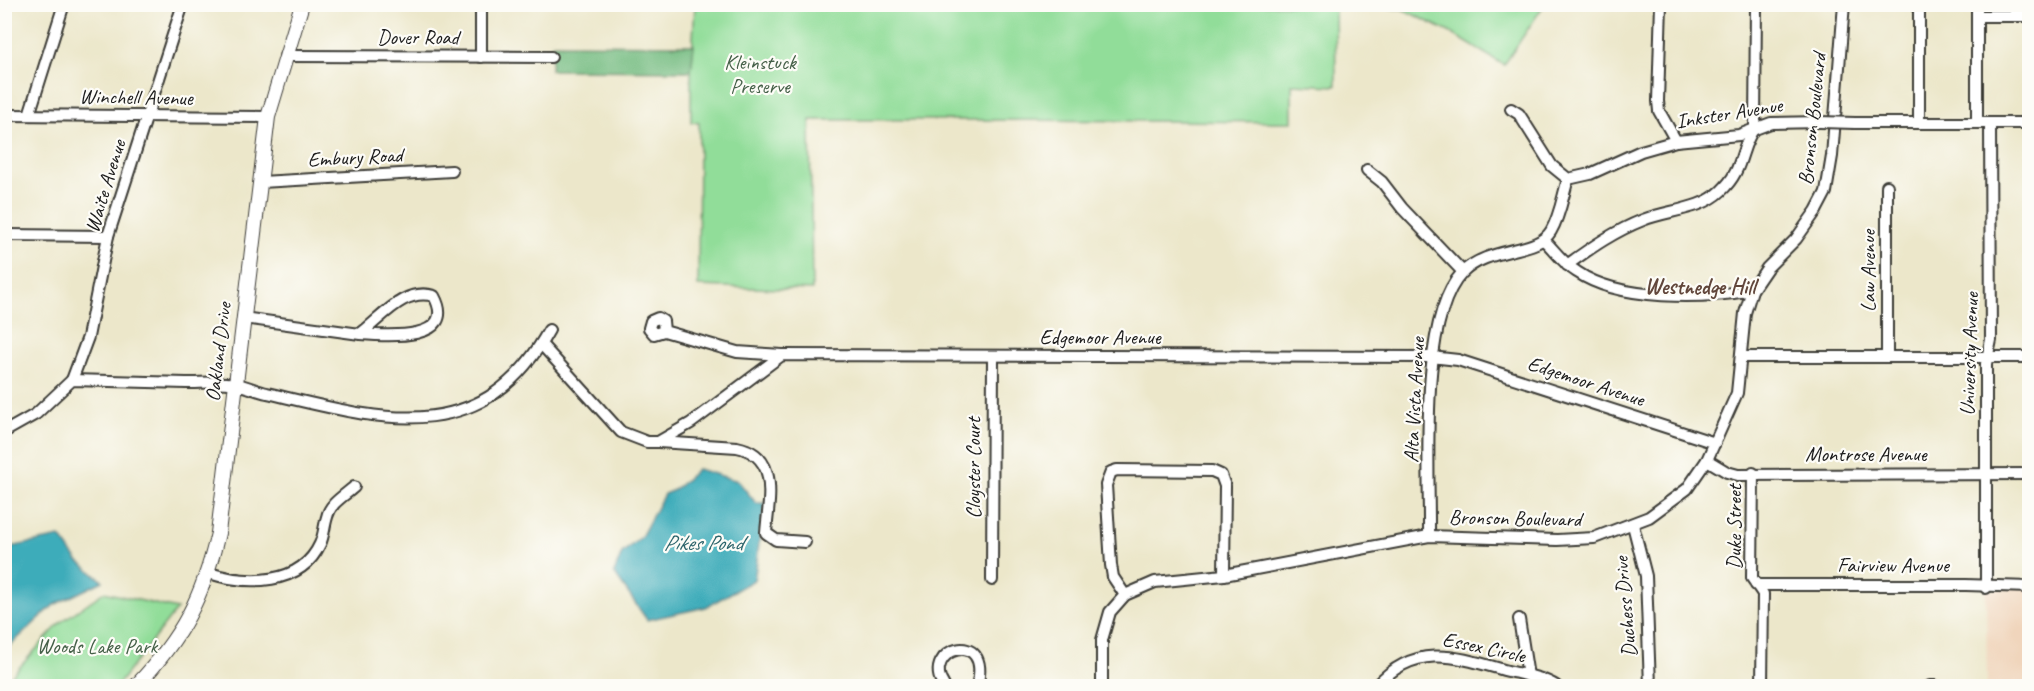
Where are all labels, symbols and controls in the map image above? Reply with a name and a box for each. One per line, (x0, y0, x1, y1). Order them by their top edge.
street label: Dover Road (377, 24, 462, 50)
street label: Bronson Boulevard (1792, 48, 1832, 186)
park label: Kleinstuck Preserve (724, 49, 797, 99)
street label: Winchell Avenue (79, 83, 194, 111)
street label: Inkster Avenue (1674, 91, 1786, 134)
street label: Waite Avenue (79, 135, 132, 235)
street label: Embury Road (307, 141, 407, 172)
street label: Law Avenue (1855, 228, 1881, 312)
district label: Westnedge Hill (1645, 273, 1759, 301)
street label: University Avenue (1954, 291, 1984, 416)
street label: Oakland Drive (199, 299, 237, 403)
street label: Edgemoor Avenue (1039, 324, 1162, 350)
street label: Alta Vista Avenue (1398, 335, 1430, 463)
street label: Edgemoor Avenue (1524, 350, 1649, 412)
street label: Cloyster Court (960, 415, 986, 519)
street label: Montrose Avenue (1805, 441, 1928, 467)
street label: Duke Street (1721, 482, 1747, 570)
street label: Bronson Boulevard (1449, 504, 1585, 532)
water label: Pikes Pond (664, 529, 749, 557)
street label: Fairview Avenue (1837, 552, 1951, 578)
street label: Duchess Drive (1607, 554, 1642, 658)
street label: Essex Circle (1440, 626, 1529, 669)
park label: Woods Lake Park (37, 633, 158, 659)

